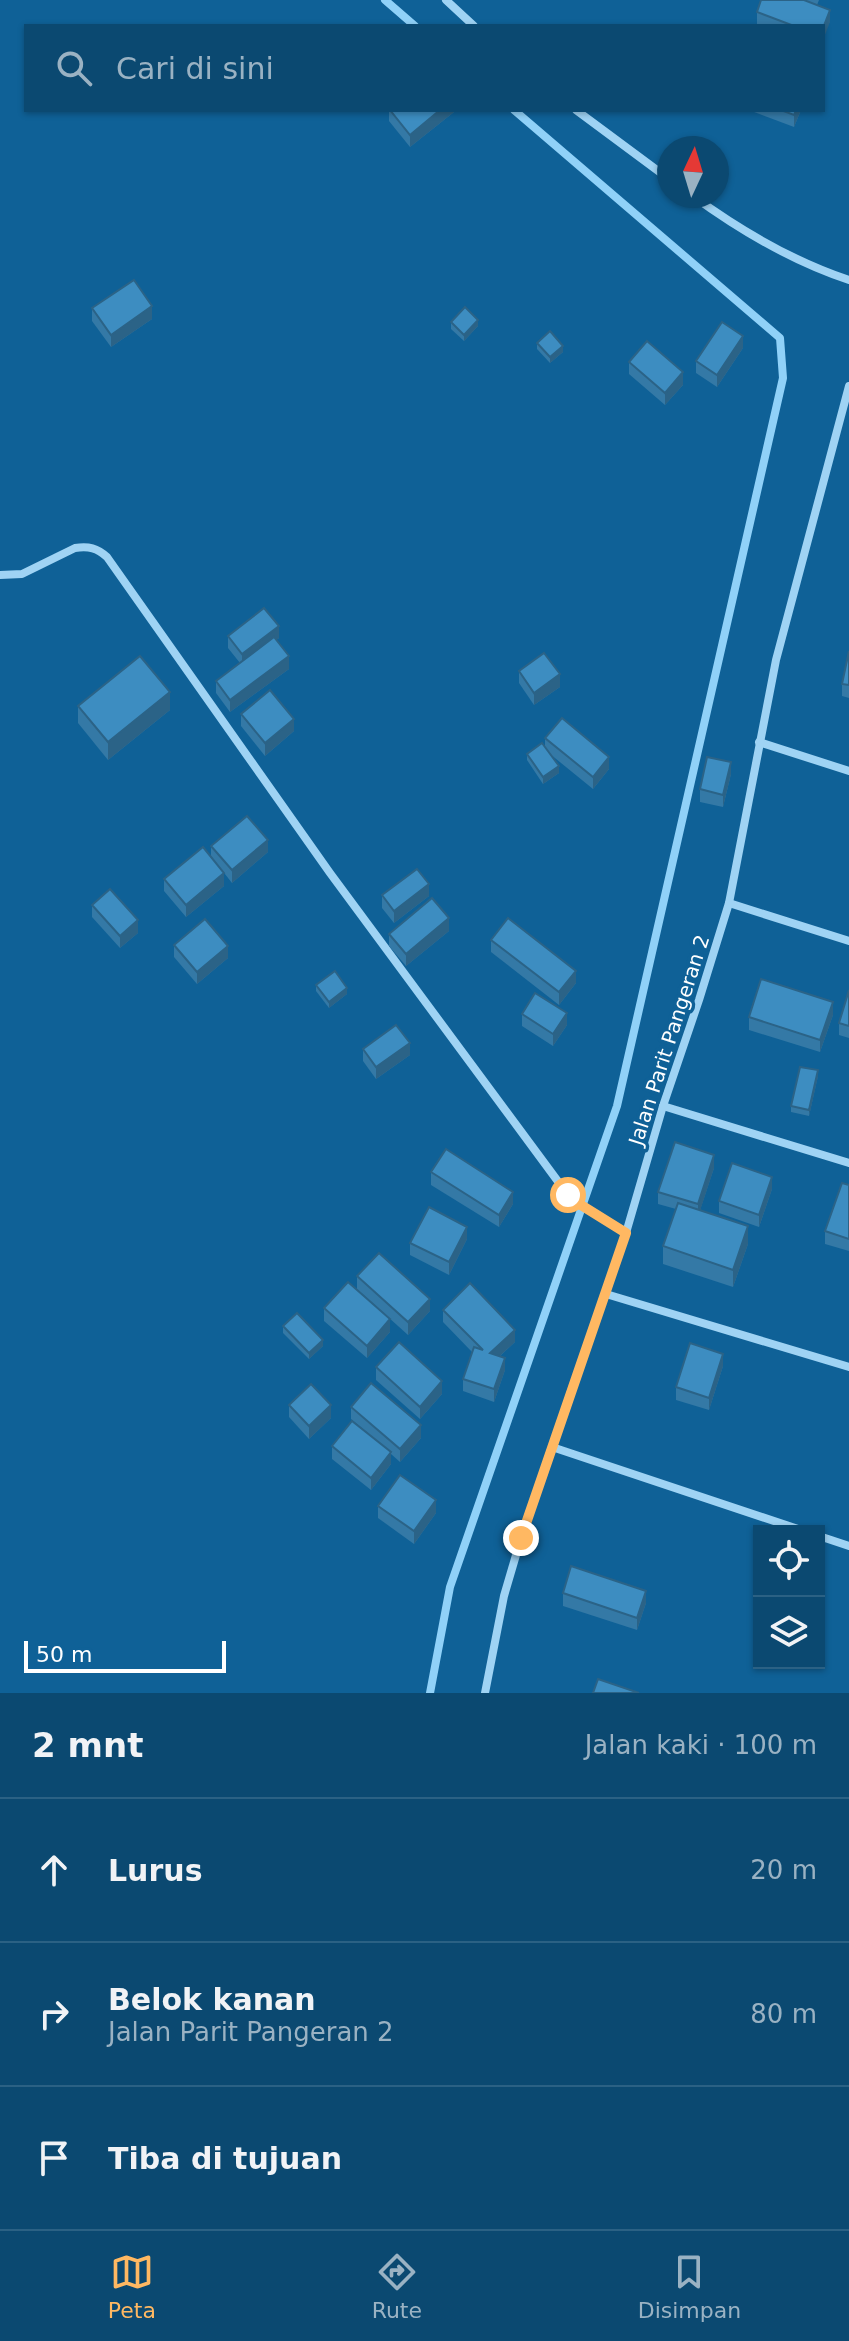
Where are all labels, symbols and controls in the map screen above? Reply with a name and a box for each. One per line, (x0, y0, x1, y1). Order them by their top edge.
search box (24, 24, 825, 112)
icon: search (52, 46, 96, 90)
text: Cari di sini (116, 51, 274, 86)
north arrow (657, 136, 729, 208)
street label: Jalan Parit Pangeran 2 (623, 932, 714, 1150)
route start (550, 1177, 586, 1213)
route end (503, 1520, 539, 1556)
map controls (753, 1525, 825, 1669)
button: locate (753, 1525, 825, 1597)
button: layers (753, 1597, 825, 1669)
scale bar (24, 1637, 226, 1673)
text: 50 m (36, 1642, 92, 1667)
text: 2 mnt (32, 1725, 143, 1765)
text: Jalan kaki · 100 m (585, 1730, 817, 1760)
icon: ahead (32, 1848, 76, 1892)
text: Lurus (108, 1853, 202, 1888)
text: 20 m (750, 1855, 817, 1885)
text: Belok kanan (108, 1982, 316, 2017)
icon: right (32, 1992, 76, 2036)
text: 80 m (750, 1999, 817, 2029)
text: Jalan Parit Pangeran 2 (108, 2017, 394, 2047)
icon: arrive (32, 2136, 76, 2180)
text: Tiba di tujuan (108, 2141, 342, 2176)
tab: Peta (108, 2250, 156, 2323)
tab: Rute (372, 2250, 422, 2323)
tab: Disimpan (638, 2250, 741, 2323)

